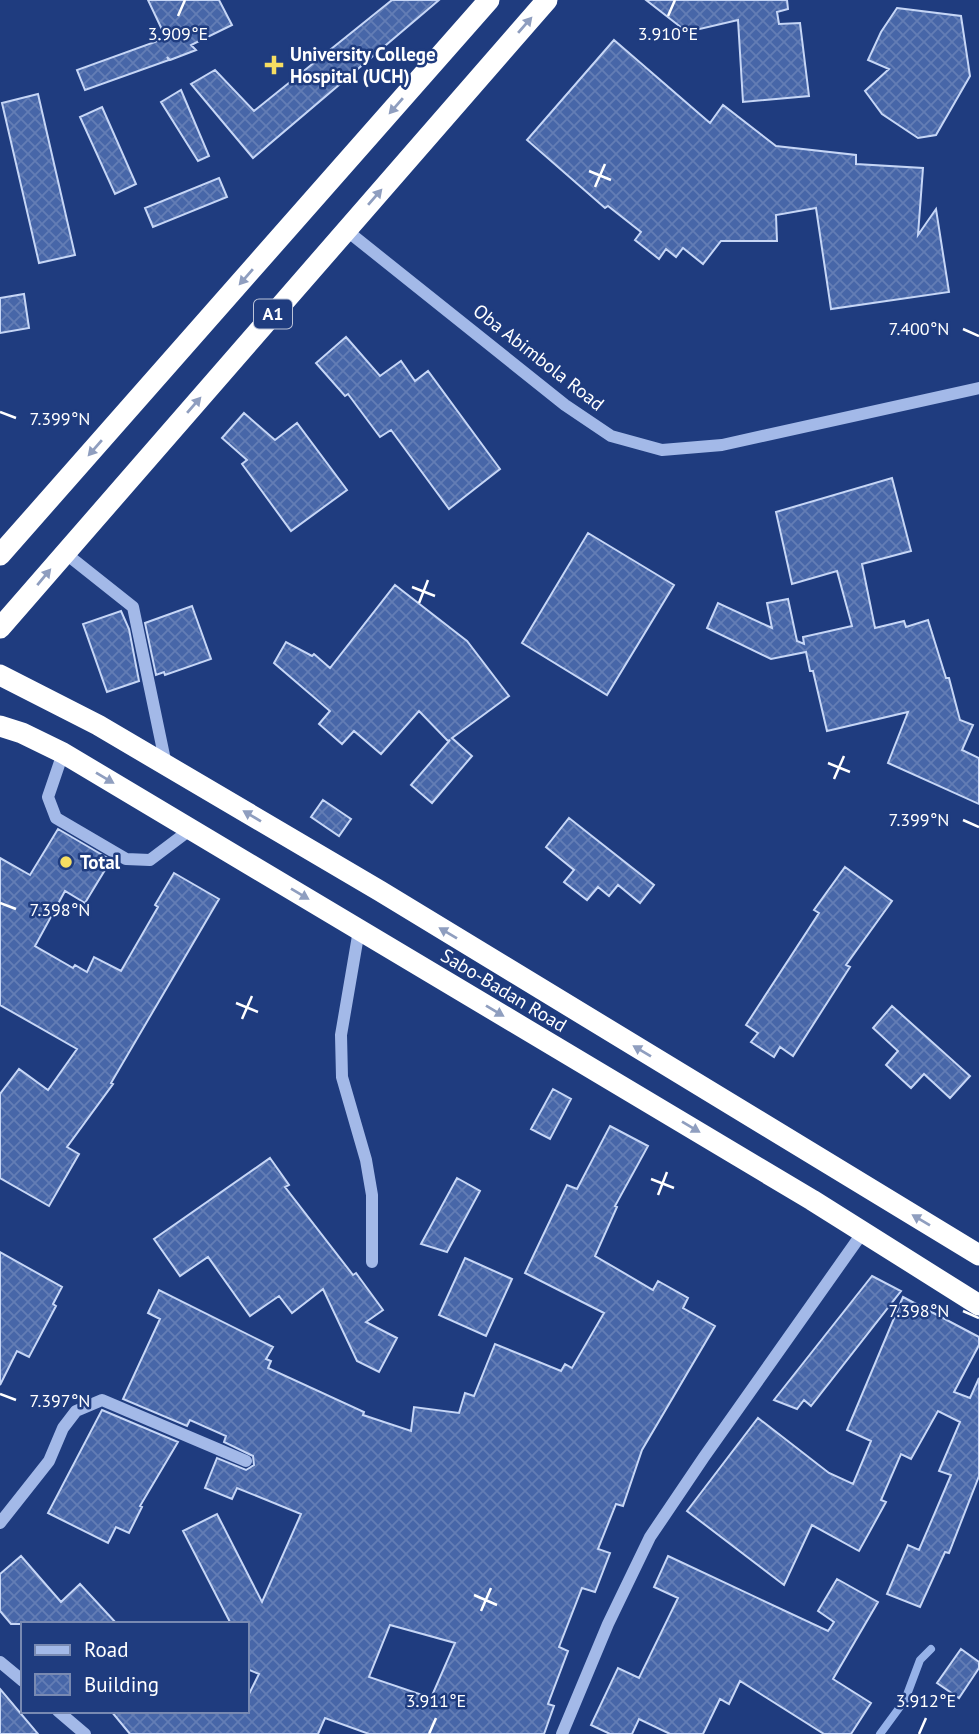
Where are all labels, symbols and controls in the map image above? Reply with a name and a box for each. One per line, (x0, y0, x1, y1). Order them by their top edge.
one-way arrow (517, 17, 532, 34)
text: 3.909°E (148, 22, 208, 45)
text: 3.910°E (638, 22, 698, 45)
place label: University College Hospital (UCH) (290, 42, 436, 88)
marker: University College Hospital (UCH) (264, 55, 284, 75)
one-way arrow (389, 98, 404, 115)
one-way arrow (367, 188, 382, 205)
one-way arrow (239, 269, 254, 286)
street label: Oba Abimbola Road (469, 298, 609, 416)
road number: A1 (254, 300, 292, 328)
text: 7.400°N (889, 317, 949, 340)
one-way arrow (186, 396, 202, 414)
text: 7.399°N (30, 407, 90, 430)
one-way arrow (88, 439, 104, 456)
one-way arrow (36, 568, 51, 585)
one-way arrow (95, 771, 114, 784)
text: 7.399°N (889, 808, 949, 831)
one-way arrow (243, 810, 262, 823)
place label: Total (80, 850, 121, 874)
marker: Total (58, 854, 74, 870)
one-way arrow (291, 888, 310, 901)
text: 7.398°N (30, 898, 90, 921)
one-way arrow (438, 926, 457, 939)
street label: Sabo-Badan Road (437, 943, 571, 1037)
one-way arrow (486, 1005, 505, 1017)
one-way arrow (633, 1044, 652, 1057)
one-way arrow (681, 1121, 700, 1134)
one-way arrow (911, 1213, 930, 1226)
text: 7.398°N (889, 1299, 949, 1322)
text: 7.397°N (30, 1389, 90, 1412)
legend (21, 1622, 248, 1713)
text: Road (84, 1636, 128, 1663)
text: Building (84, 1671, 159, 1698)
text: 3.911°E (406, 1689, 466, 1712)
text: 3.912°E (896, 1689, 956, 1712)

